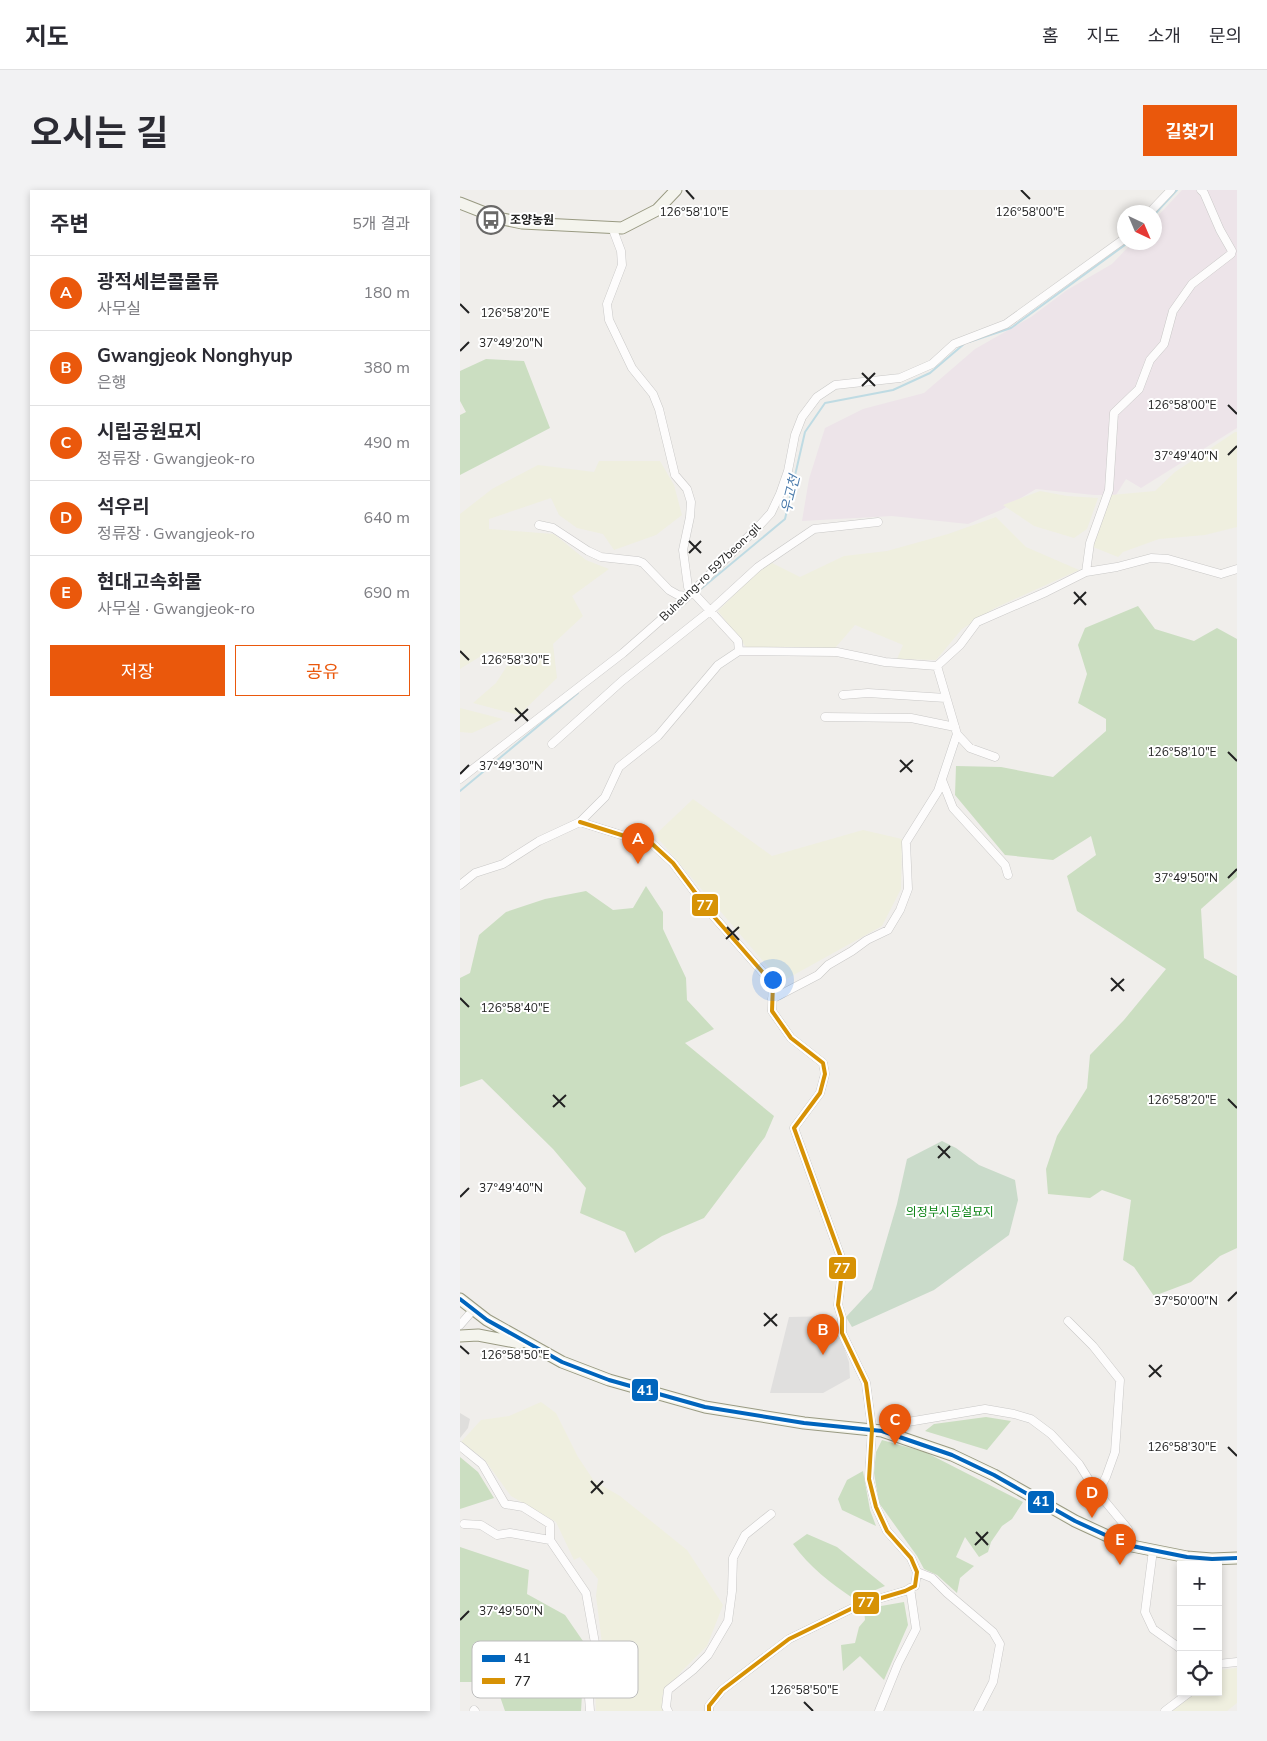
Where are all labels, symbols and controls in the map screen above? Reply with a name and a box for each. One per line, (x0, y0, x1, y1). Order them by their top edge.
text: 지도 (25, 21, 69, 53)
text: 홈 (1042, 24, 1059, 48)
text: 지도 (1087, 24, 1120, 48)
text: 소개 (1148, 24, 1181, 48)
text: 문의 (1209, 24, 1242, 48)
button: 길찾기 (1143, 105, 1237, 156)
text: 오시는 길 (30, 110, 168, 157)
text: 126°58'10"E (659, 204, 729, 220)
text: 126°58'00"E (995, 204, 1065, 220)
bus stop icon: 조양농원 (476, 205, 506, 235)
north arrow (1117, 205, 1162, 250)
text: 주변 (50, 210, 89, 238)
place label: 조양농원 (510, 212, 554, 228)
text: 5개 결과 (352, 213, 410, 235)
text: 광적세븐콜물류 (97, 269, 219, 295)
text: A (60, 282, 72, 304)
text: 180 m (363, 282, 410, 304)
text: 사무실 (97, 298, 141, 320)
text: 126°58'20"E (480, 305, 550, 321)
text: 37°49'20"N (479, 335, 543, 351)
text: Gwangjeok Nonghyup (97, 343, 293, 369)
text: B (60, 357, 72, 379)
text: 380 m (363, 357, 410, 379)
text: 은행 (97, 372, 126, 394)
text: 126°58'00"E (1147, 397, 1217, 413)
text: 시립공원묘지 (97, 419, 202, 445)
text: C (61, 432, 71, 454)
text: 490 m (363, 432, 410, 454)
text: 정류장 · Gwangjeok-ro (97, 448, 255, 470)
text: 37°49'40"N (1154, 448, 1218, 464)
water label: 우고천 (777, 472, 805, 515)
text: 석우리 (97, 494, 149, 520)
text: D (60, 507, 72, 529)
text: 640 m (363, 507, 410, 529)
street label: Buheung-ro 597beon-gil (656, 519, 764, 625)
text: 정류장 · Gwangjeok-ro (97, 523, 255, 545)
text: 현대고속화물 (97, 569, 202, 595)
text: E (61, 582, 71, 604)
text: 690 m (363, 582, 410, 604)
text: 사무실 · Gwangjeok-ro (97, 598, 255, 620)
button: 저장 (50, 645, 225, 696)
button: 공유 (235, 645, 410, 696)
text: 126°58'30"E (480, 652, 550, 668)
text: 126°58'10"E (1147, 744, 1217, 760)
text: 37°49'30"N (479, 758, 543, 774)
pin: A (622, 823, 654, 864)
text: 37°49'50"N (1154, 870, 1218, 886)
line badge: 77 (691, 893, 719, 917)
text: 77 (697, 896, 713, 915)
your location (760, 967, 786, 993)
text: 126°58'40"E (480, 1000, 550, 1016)
text: 126°58'20"E (1147, 1092, 1217, 1108)
text: 37°49'40"N (479, 1180, 543, 1196)
park label: 의정부시공설묘지 (906, 1204, 994, 1220)
line badge: 77 (828, 1256, 857, 1280)
text: 77 (834, 1259, 850, 1278)
text: 37°50'00"N (1154, 1293, 1218, 1309)
pin: B (807, 1314, 839, 1355)
text: 126°58'50"E (480, 1347, 550, 1363)
line badge: 41 (631, 1378, 659, 1402)
text: 41 (637, 1381, 653, 1400)
pin: C (879, 1404, 911, 1445)
text: 126°58'30"E (1147, 1439, 1217, 1455)
pin: D (1076, 1477, 1108, 1518)
line badge: 41 (1027, 1490, 1055, 1514)
text: 41 (1033, 1492, 1049, 1511)
pin: E (1104, 1524, 1136, 1565)
map controls (1177, 1561, 1222, 1696)
button: + (1177, 1561, 1222, 1606)
line badge: 77 (852, 1591, 880, 1615)
text: 77 (858, 1593, 874, 1612)
text: 37°49'50"N (479, 1603, 543, 1619)
button: − (1177, 1606, 1222, 1651)
legend (472, 1641, 638, 1698)
text: 41 (514, 1649, 531, 1668)
button: locate (1177, 1651, 1222, 1696)
text: 77 (514, 1672, 531, 1691)
text: 126°58'50"E (769, 1682, 839, 1698)

